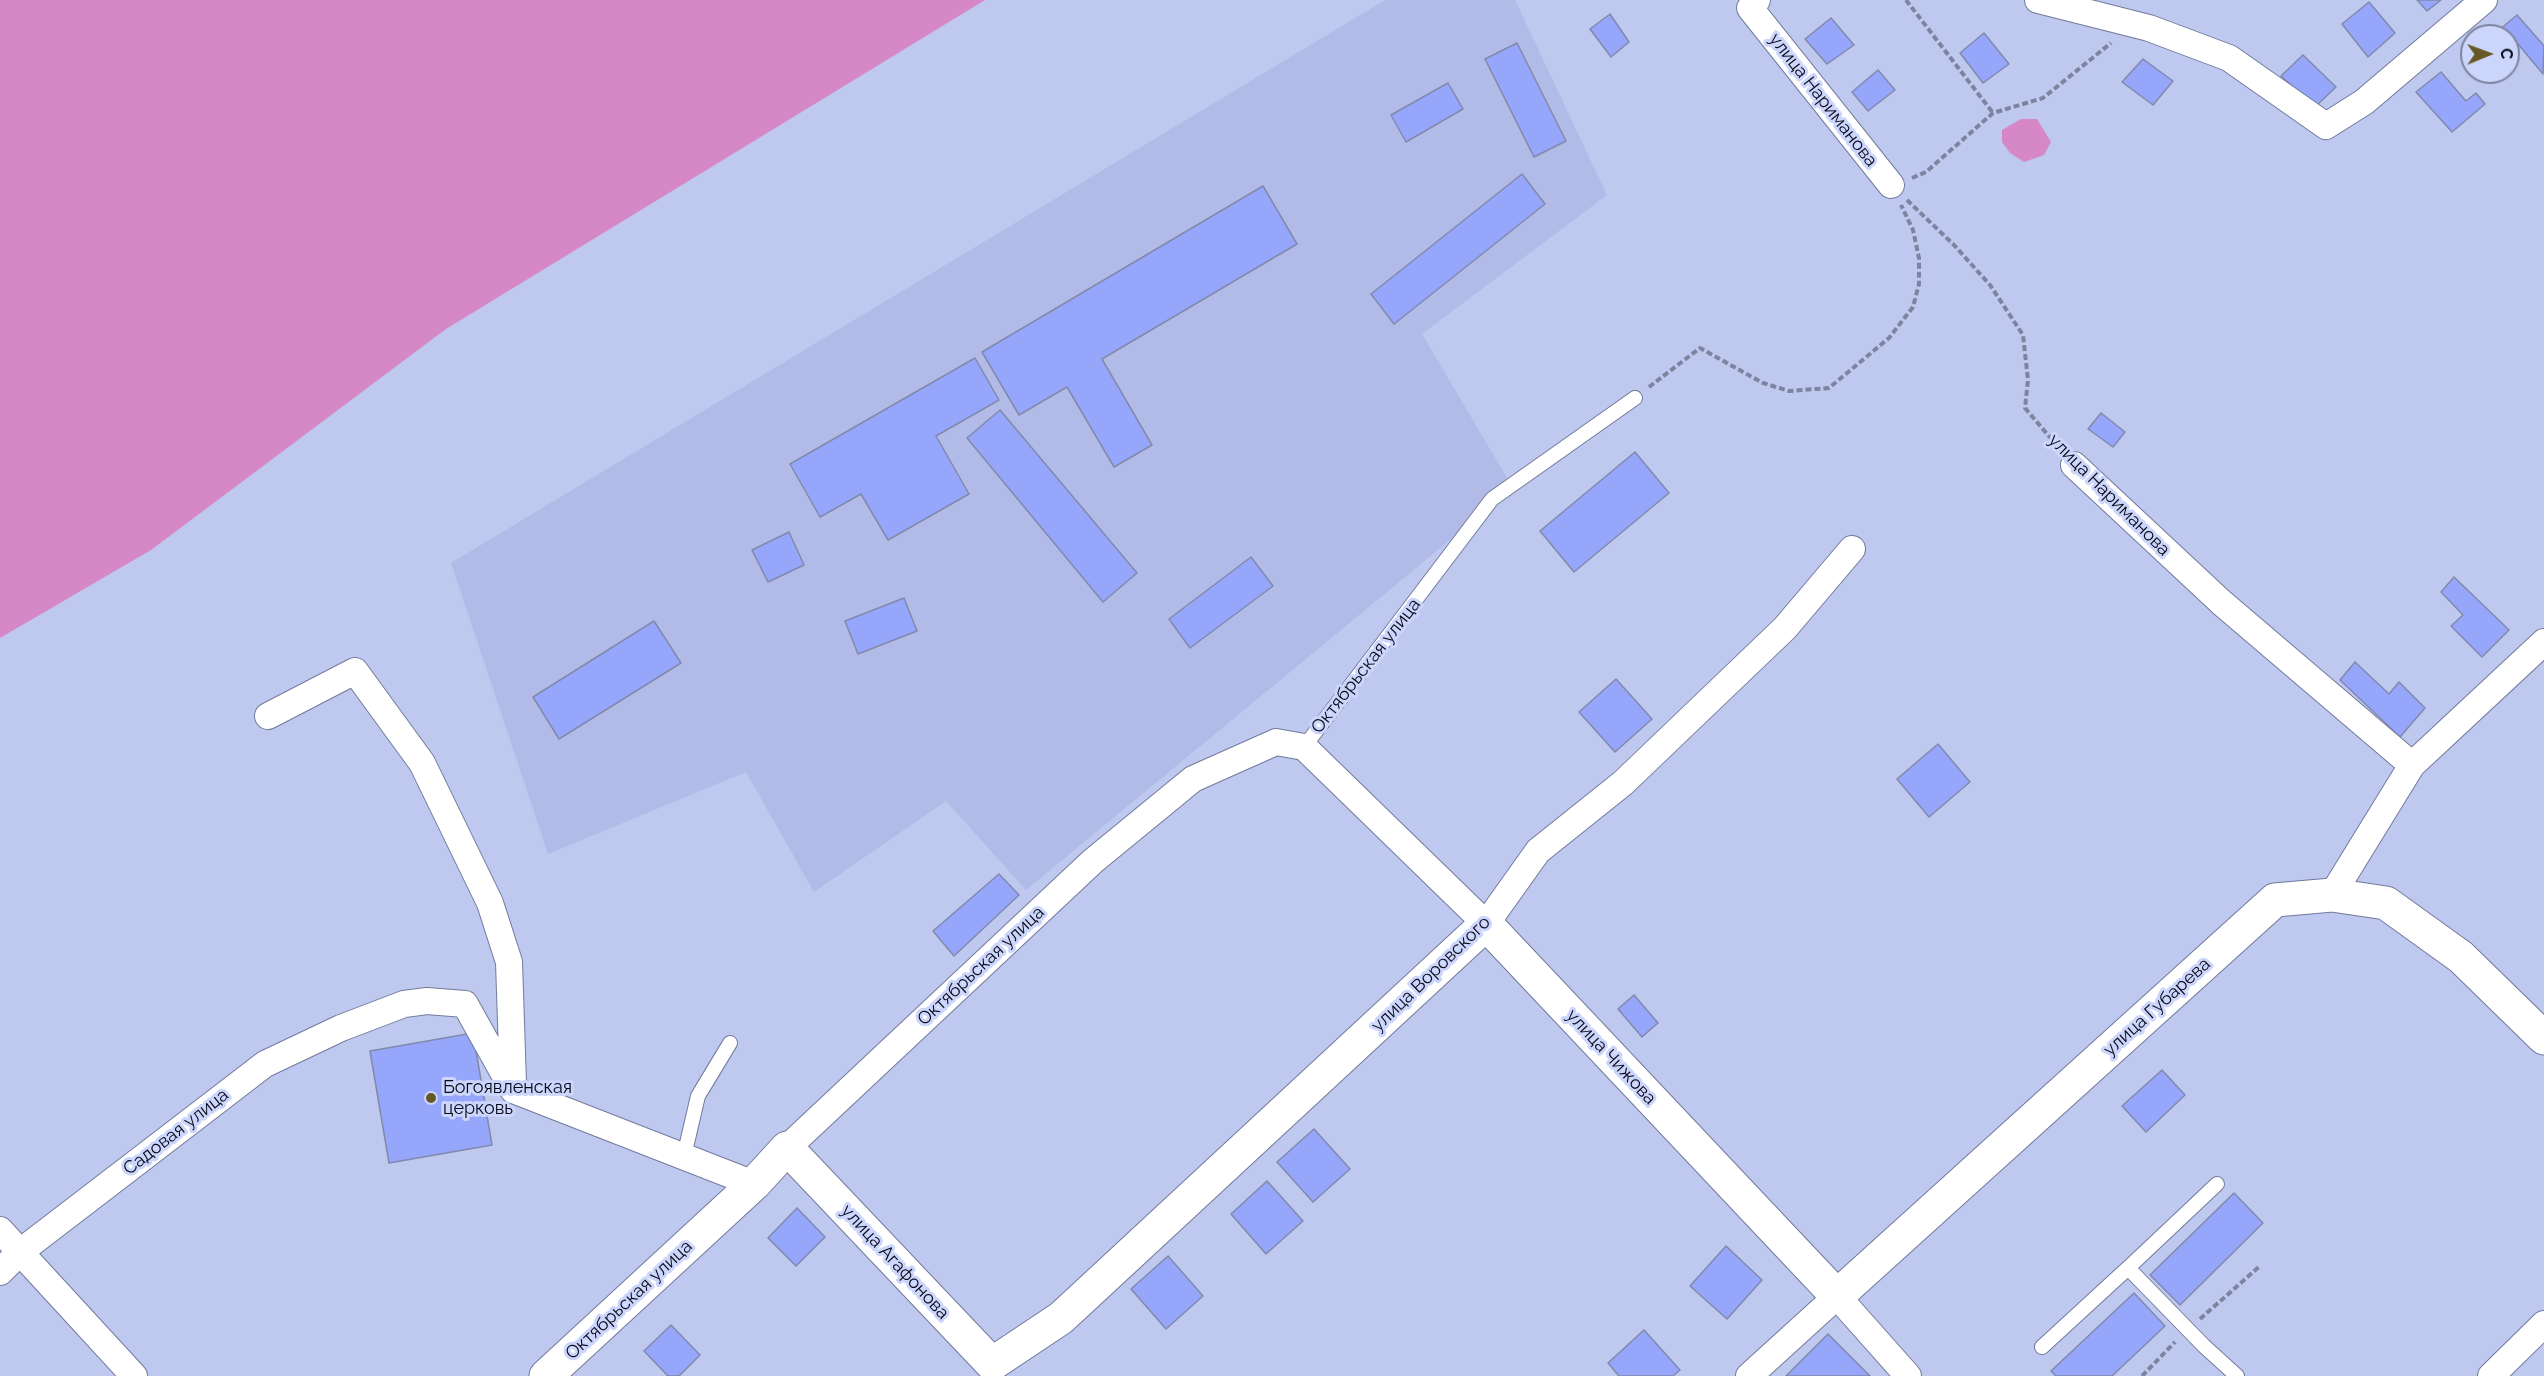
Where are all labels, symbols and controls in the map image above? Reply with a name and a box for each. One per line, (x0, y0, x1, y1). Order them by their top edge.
north arrow (2460, 24, 2520, 84)
street label: улица Нариманова (1764, 29, 1882, 171)
text: С (2497, 48, 2516, 59)
street label: улица Нариманова (2044, 430, 2174, 560)
street label: Октябрьская улица (1307, 594, 1425, 738)
street label: Октябрьская улица (913, 902, 1049, 1030)
street label: улица Воровского (1367, 912, 1495, 1036)
street label: улица Губарева (2099, 953, 2215, 1061)
street label: улица Чижова (1561, 1005, 1661, 1109)
place label: Богоявленская церковь (443, 1077, 572, 1120)
street label: Садовая улица (119, 1084, 233, 1180)
marker: Богоявленская церковь (424, 1091, 438, 1105)
street label: улица Агафонова (836, 1200, 954, 1324)
street label: Октябрьская улица (561, 1236, 697, 1364)

